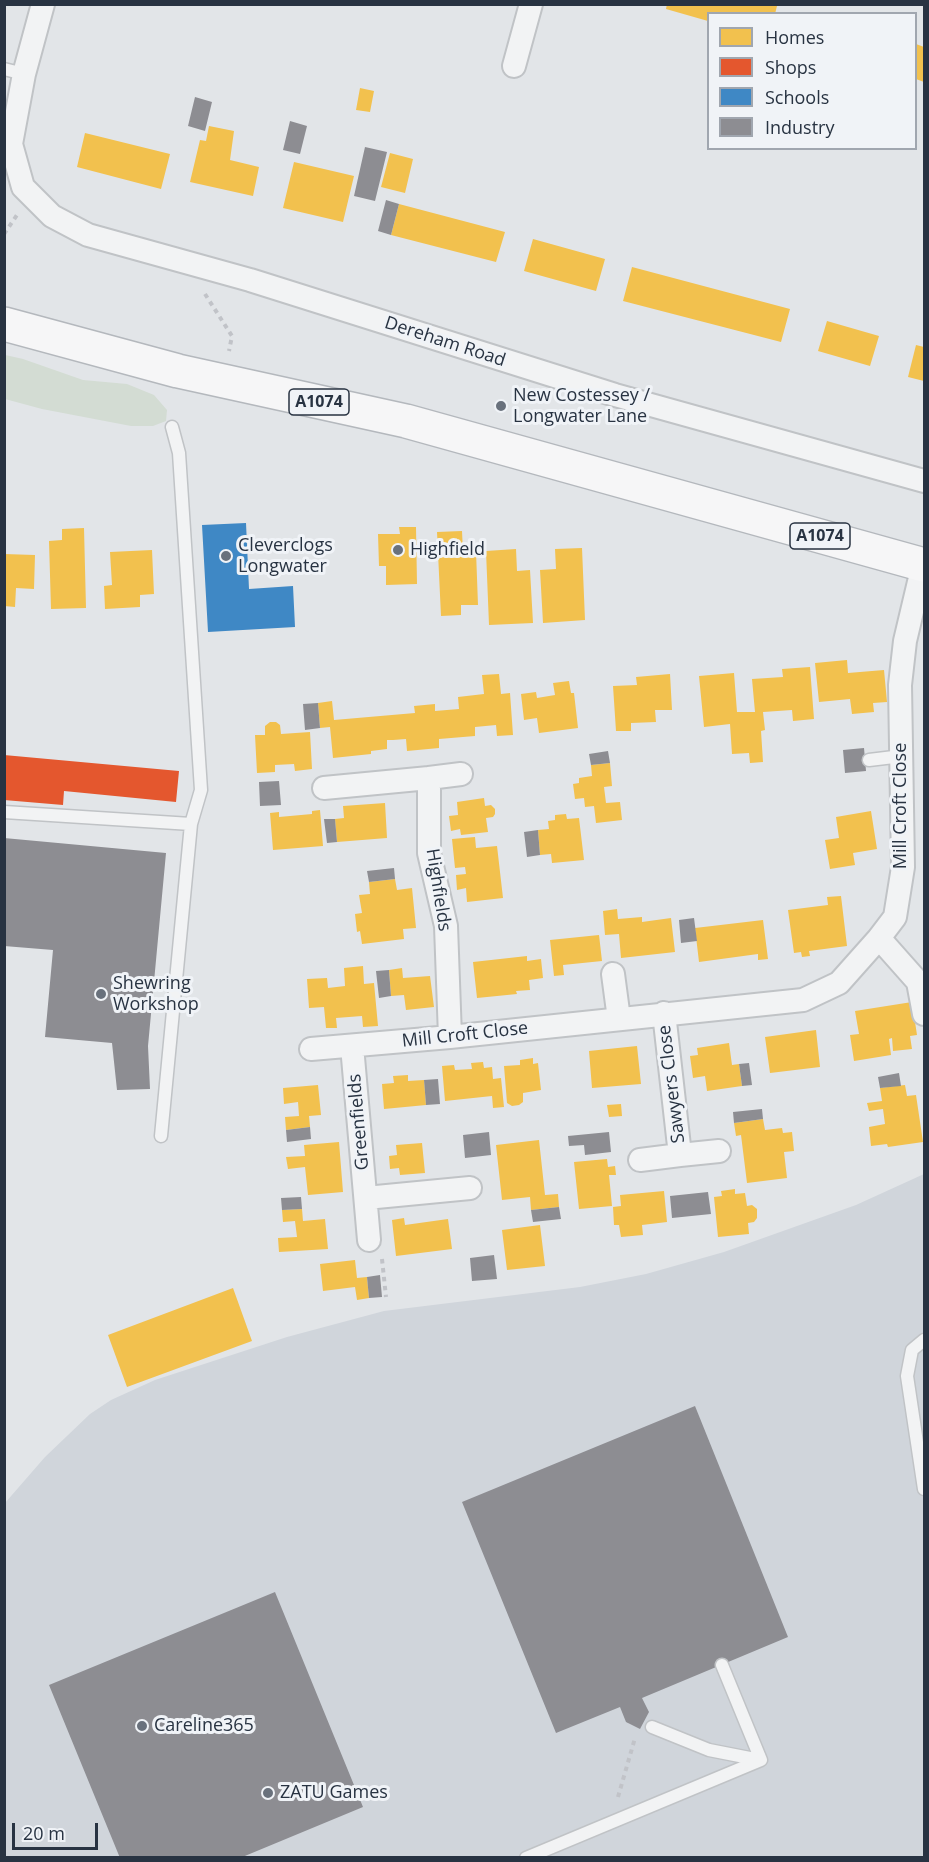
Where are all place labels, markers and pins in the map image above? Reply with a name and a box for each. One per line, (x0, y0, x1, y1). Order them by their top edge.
place label: New Costessey / Longwater Lane (513, 385, 650, 428)
marker: New Costessey / Longwater Lane (494, 399, 508, 413)
place label: Cleverclogs Longwater (238, 535, 333, 578)
place label: Highfield (410, 539, 485, 561)
marker: Highfield (391, 543, 405, 557)
marker: Cleverclogs Longwater (219, 549, 233, 563)
place label: Shewring Workshop (113, 973, 199, 1016)
marker: Shewring Workshop (94, 987, 108, 1001)
place label: Careline365 (154, 1715, 254, 1737)
marker: Careline365 (135, 1719, 149, 1733)
place label: ZATU Games (280, 1782, 388, 1804)
marker: ZATU Games (261, 1786, 275, 1800)

